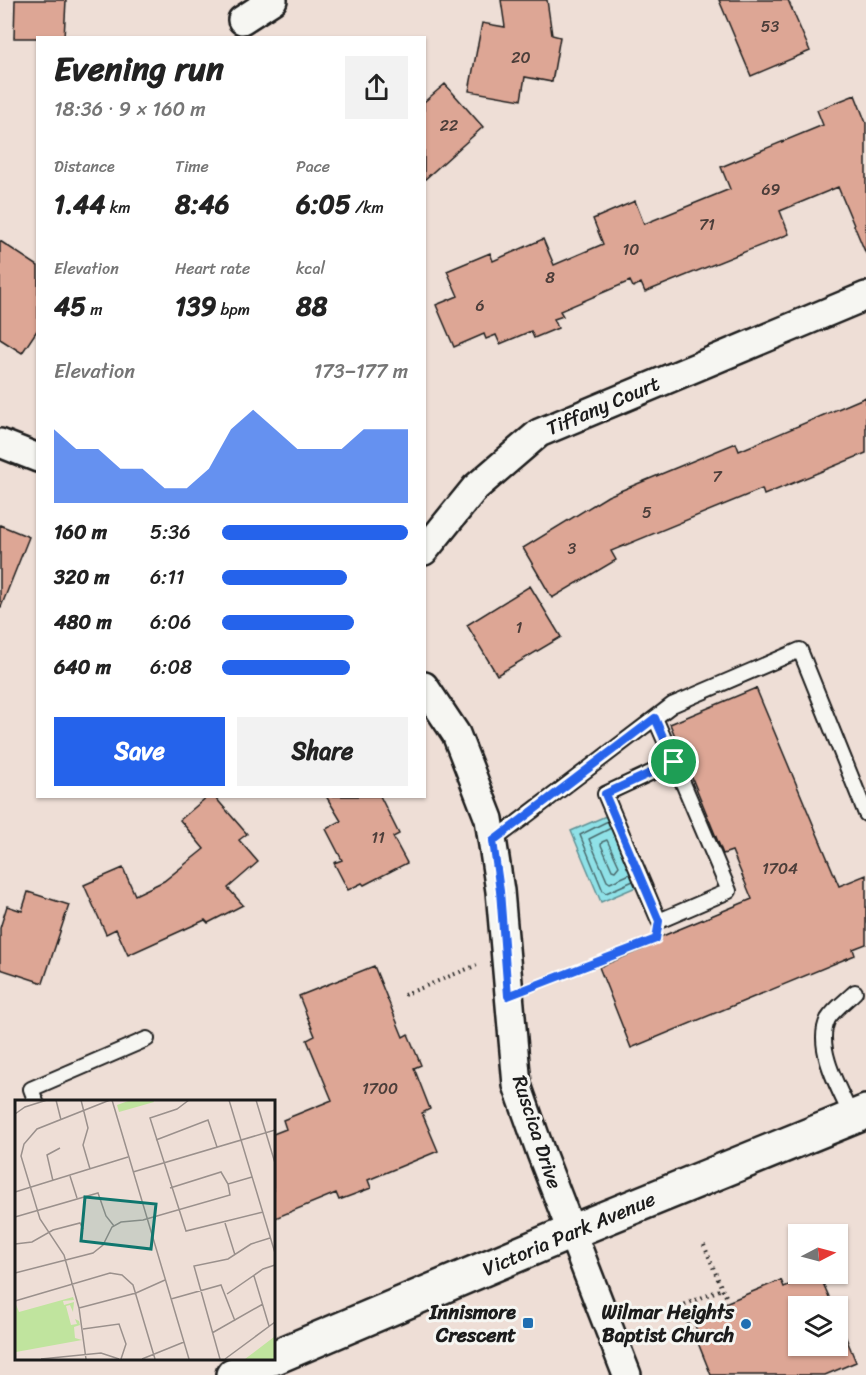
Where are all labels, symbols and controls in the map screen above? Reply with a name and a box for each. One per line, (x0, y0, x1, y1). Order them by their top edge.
house number: 53 (761, 12, 779, 41)
text: Evening run (54, 40, 224, 98)
house number: 20 (511, 43, 531, 72)
button: share (345, 56, 408, 119)
text: 18:36 · 9 × 160 m (54, 92, 206, 127)
house number: 22 (440, 111, 458, 140)
text: Distance (54, 152, 115, 181)
text: Time (175, 152, 209, 181)
text: Pace (296, 152, 330, 181)
house number: 69 (762, 175, 781, 204)
text: 1.44 (54, 181, 106, 227)
text: 8:46 (175, 181, 230, 227)
text: 6:05 (296, 181, 351, 227)
text: km (106, 193, 130, 222)
text: /km (351, 193, 384, 222)
house number: 71 (699, 210, 715, 239)
house number: 10 (623, 235, 639, 264)
text: Elevation (54, 254, 119, 283)
text: Heart rate (175, 254, 250, 283)
text: kcal (296, 254, 325, 283)
house number: 8 (545, 263, 555, 292)
text: 45 (54, 283, 86, 329)
text: 139 (175, 283, 216, 329)
text: 88 (296, 283, 327, 329)
house number: 6 (475, 291, 485, 320)
text: m (86, 295, 103, 324)
text: bpm (216, 295, 250, 324)
text: Elevation (54, 354, 135, 389)
text: 173–177 m (314, 354, 408, 389)
street label: Tiffany Court (541, 366, 666, 446)
house number: 7 (712, 462, 722, 491)
house number: 5 (642, 498, 652, 527)
text: 160 m (54, 515, 107, 550)
text: 5:36 (150, 515, 191, 550)
house number: 3 (568, 534, 577, 563)
text: 320 m (54, 560, 110, 595)
text: 6:11 (150, 560, 185, 595)
text: 480 m (54, 605, 112, 640)
text: 6:06 (150, 605, 191, 640)
house number: 1 (516, 613, 523, 642)
text: 640 m (54, 650, 111, 685)
text: 6:08 (150, 650, 192, 685)
button: Save (54, 717, 225, 786)
button: Share (237, 717, 408, 786)
pin (648, 736, 699, 787)
icon: arrive (657, 745, 690, 778)
house number: 11 (371, 823, 385, 852)
house number: 1704 (762, 854, 798, 883)
street label: Ruscica Drive (502, 1070, 572, 1194)
house number: 1700 (362, 1074, 398, 1103)
inset map (15, 1100, 274, 1360)
street label: Victoria Park Avenue (477, 1182, 661, 1286)
north arrow (788, 1224, 848, 1284)
map controls (788, 1224, 848, 1356)
place label: Innismore Crescent (428, 1295, 516, 1353)
place label: Wilmar Heights Baptist Church (601, 1295, 735, 1353)
button: layers (788, 1296, 848, 1356)
marker: Innismore Crescent (521, 1316, 535, 1330)
marker: Wilmar Heights Baptist Church (739, 1317, 753, 1331)

